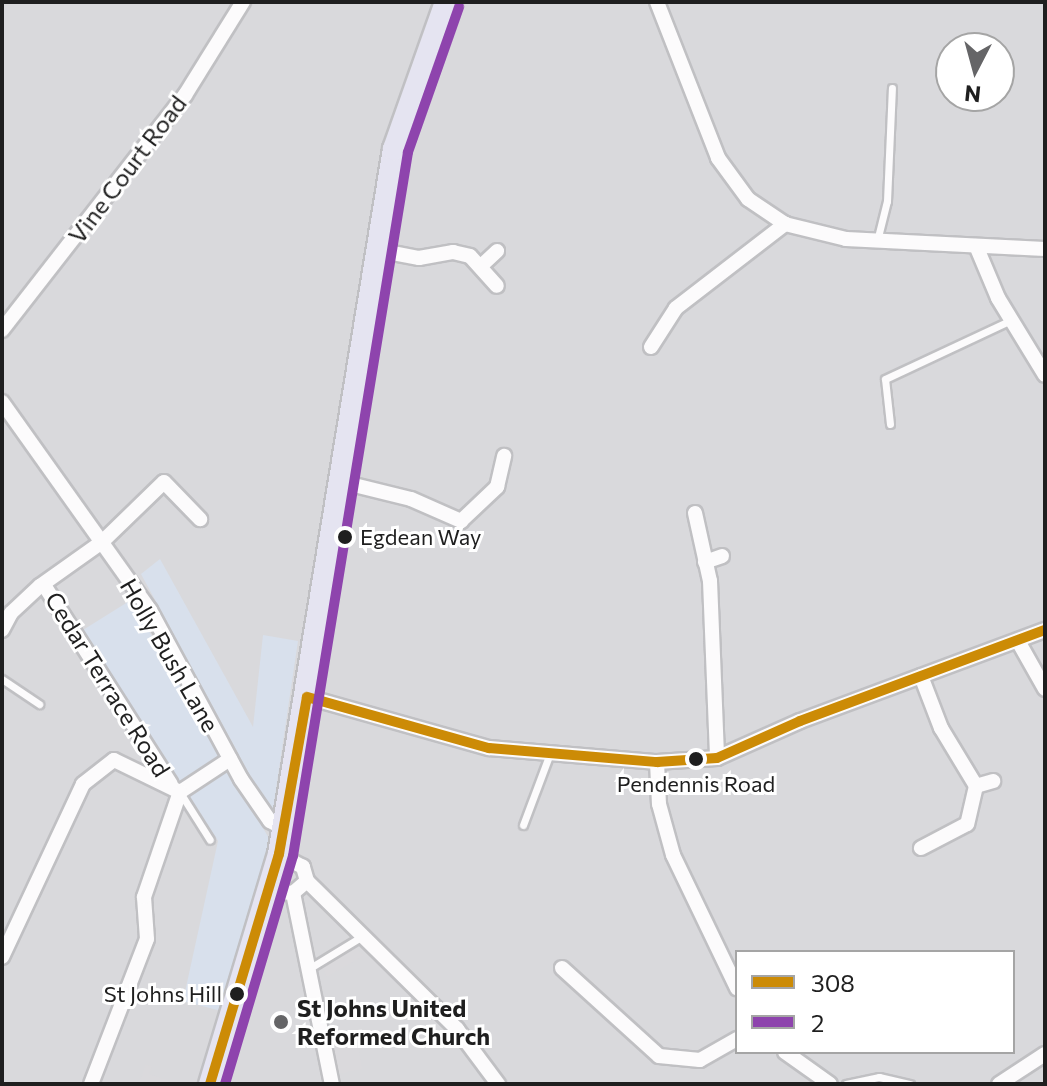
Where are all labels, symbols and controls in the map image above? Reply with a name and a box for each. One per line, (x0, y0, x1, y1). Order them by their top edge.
north arrow (935, 32, 1015, 112)
text: N (963, 80, 982, 109)
street label: Vine Court Road (62, 89, 192, 249)
place label: Egdean Way (360, 524, 481, 550)
marker: Egdean Way (337, 529, 353, 545)
street label: Holly Bush Lane (114, 573, 226, 737)
street label: Cedar Terrace Road (39, 586, 177, 782)
marker: Pendennis Road (688, 751, 704, 767)
place label: Pendennis Road (617, 771, 775, 797)
legend (735, 950, 1015, 1054)
text: 308 (811, 968, 855, 997)
place label: St Johns Hill (104, 981, 222, 1007)
marker: St Johns Hill (229, 986, 245, 1002)
place label: St Johns United Reformed Church (297, 994, 490, 1050)
text: 2 (811, 1008, 824, 1037)
marker: St Johns United Reformed Church (272, 1013, 290, 1031)

